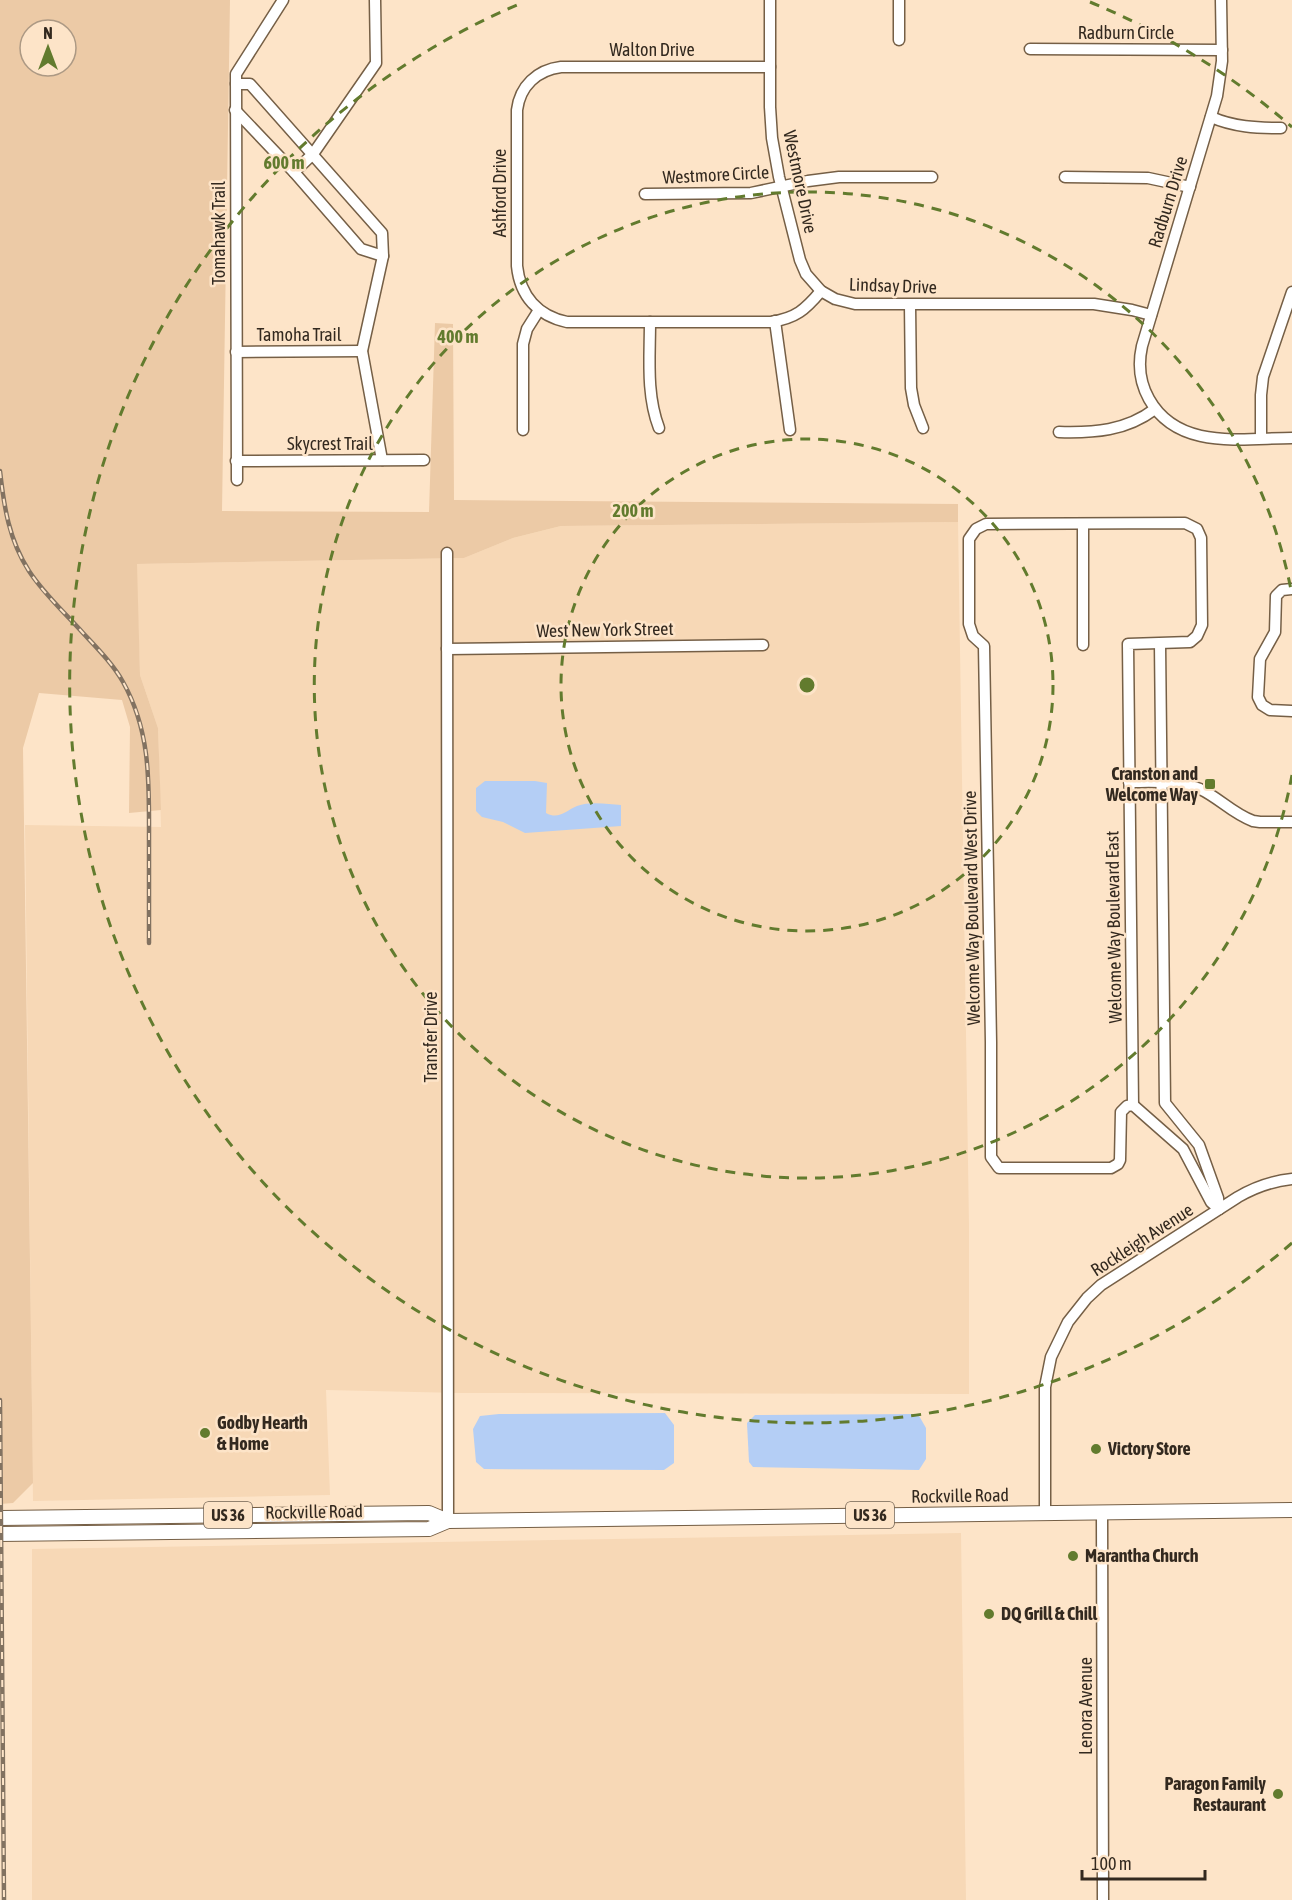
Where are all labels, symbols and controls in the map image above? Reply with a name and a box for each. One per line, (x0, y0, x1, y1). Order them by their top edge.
north arrow (18, 18, 78, 78)
street label: Radburn Circle (1078, 22, 1174, 43)
text: N (43, 24, 53, 42)
street label: Walton Drive (609, 39, 695, 60)
street label: Westmore Drive (779, 129, 822, 235)
street label: Ashford Drive (489, 149, 510, 237)
text: 600 m (264, 152, 304, 173)
street label: Radburn Drive (1144, 154, 1191, 250)
street label: Westmore Circle (662, 161, 770, 188)
street label: Tomahawk Trail (208, 181, 229, 285)
street label: Lindsay Drive (849, 273, 937, 298)
street label: Tamoha Trail (256, 324, 342, 345)
text: 400 m (437, 326, 478, 347)
street label: Skycrest Trail (287, 433, 373, 454)
text: 200 m (613, 500, 653, 521)
street label: West New York Street (536, 618, 674, 641)
centre of rings (797, 675, 817, 695)
place label: Cranston and Welcome Way (1105, 763, 1199, 805)
marker: Cranston and Welcome Way (1203, 777, 1217, 791)
street label: Welcome Way Boulevard West Drive (959, 791, 984, 1025)
street label: Welcome Way Boulevard East (1101, 831, 1126, 1023)
street label: Transfer Drive (420, 991, 441, 1083)
street label: Rockleigh Avenue (1087, 1199, 1197, 1280)
place label: Godby Hearth & Home (217, 1412, 308, 1454)
marker: Godby Hearth & Home (198, 1426, 212, 1440)
place label: Victory Store (1107, 1438, 1191, 1459)
marker: Victory Store (1089, 1442, 1103, 1456)
street label: Rockville Road (911, 1484, 1009, 1507)
street label: Rockville Road (265, 1500, 363, 1523)
road number: US 36 (204, 1502, 252, 1528)
road number: US 36 (846, 1502, 894, 1528)
place label: Marantha Church (1085, 1545, 1199, 1566)
marker: Marantha Church (1066, 1549, 1080, 1563)
place label: DQ Grill & Chill (1001, 1603, 1098, 1624)
marker: DQ Grill & Chill (982, 1607, 996, 1621)
street label: Lenora Avenue (1075, 1657, 1096, 1755)
place label: Paragon Family Restaurant (1164, 1773, 1267, 1815)
marker: Paragon Family Restaurant (1271, 1787, 1285, 1801)
scale bar (1082, 1843, 1205, 1881)
text: 100 m (1091, 1853, 1132, 1874)

